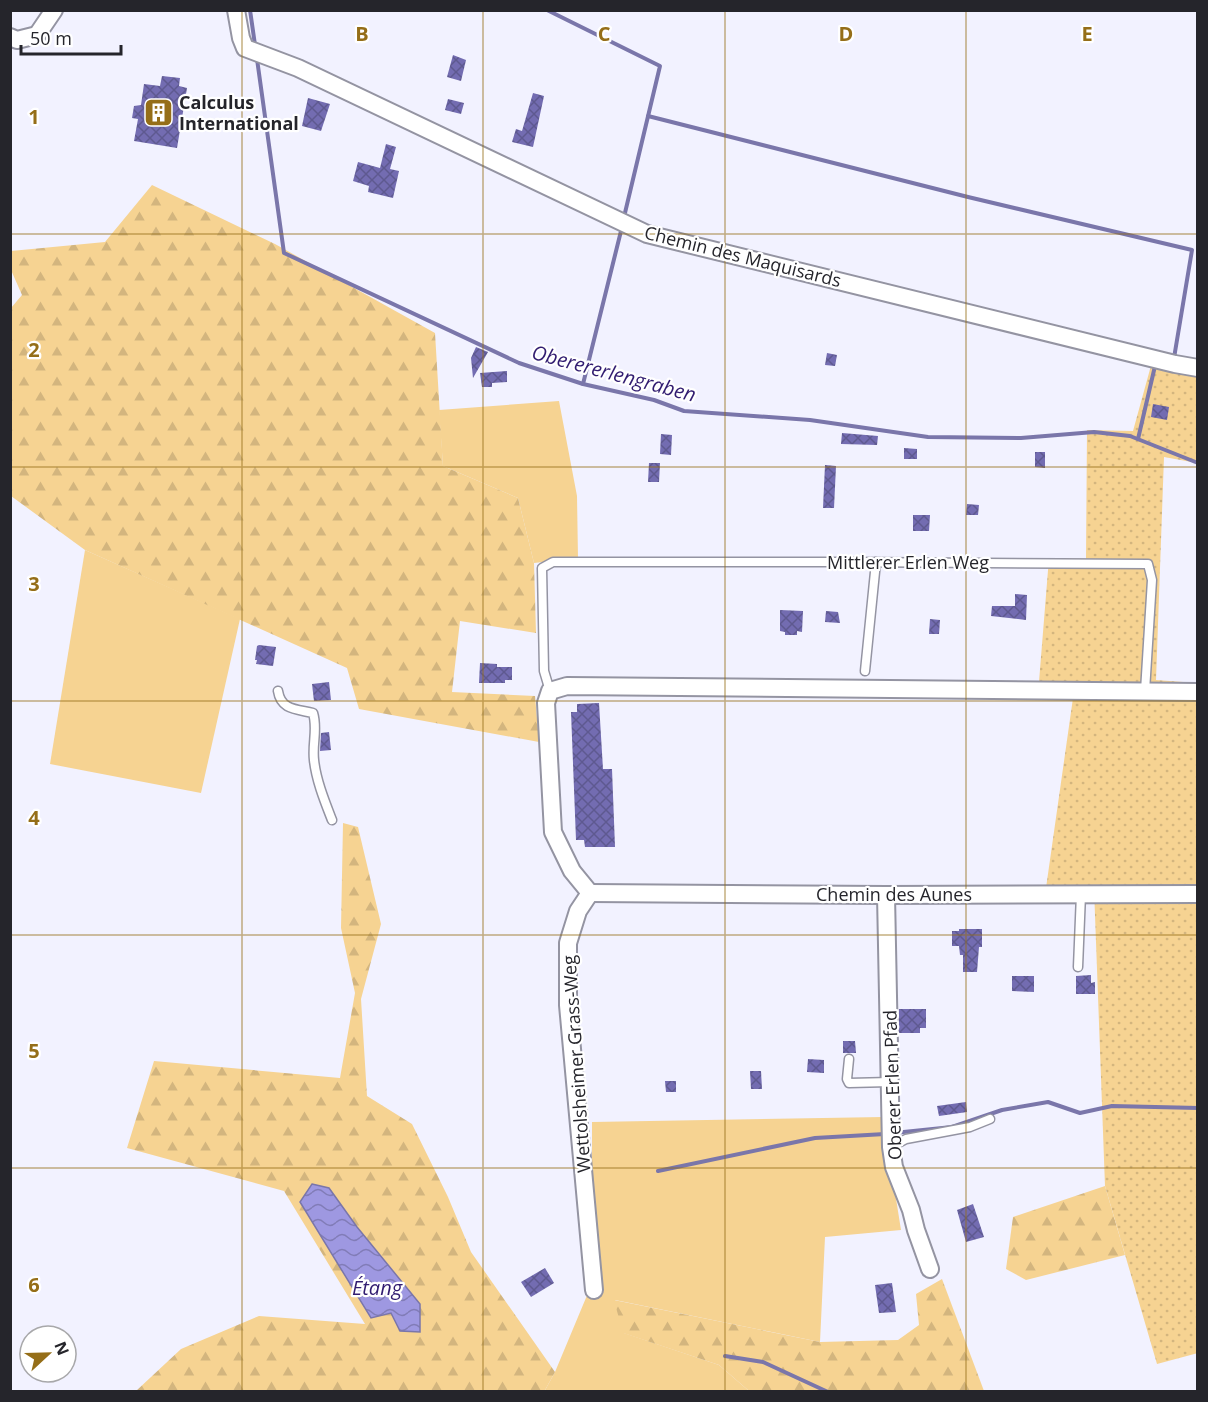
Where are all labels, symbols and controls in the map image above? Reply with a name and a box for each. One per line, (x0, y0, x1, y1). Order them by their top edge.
scale bar (21, 18, 122, 56)
text: B (355, 20, 369, 47)
text: C (598, 20, 611, 47)
text: D (839, 20, 853, 47)
text: E (1081, 20, 1093, 47)
text: 50 m (30, 26, 72, 50)
place label: Calculus International (179, 90, 299, 135)
building icon: Calculus International (142, 96, 174, 128)
text: 1 (28, 103, 40, 130)
street label: Chemin des Maquisards (642, 220, 844, 292)
text: 2 (28, 336, 40, 363)
water label: Oberererlengraben (529, 338, 699, 408)
street label: Mittlerer Erlen Weg (827, 550, 989, 574)
text: 3 (28, 570, 40, 597)
text: 4 (28, 804, 40, 831)
street label: Chemin des Aunes (816, 882, 972, 906)
street label: Wettolsheimer Grass-Weg (556, 954, 596, 1174)
street label: Oberer Erlen Pfad (877, 1010, 907, 1160)
text: 5 (28, 1037, 40, 1064)
text: 6 (28, 1271, 40, 1298)
water label: Étang (352, 1274, 403, 1301)
north arrow (18, 1324, 78, 1384)
text: N (49, 1338, 75, 1359)

